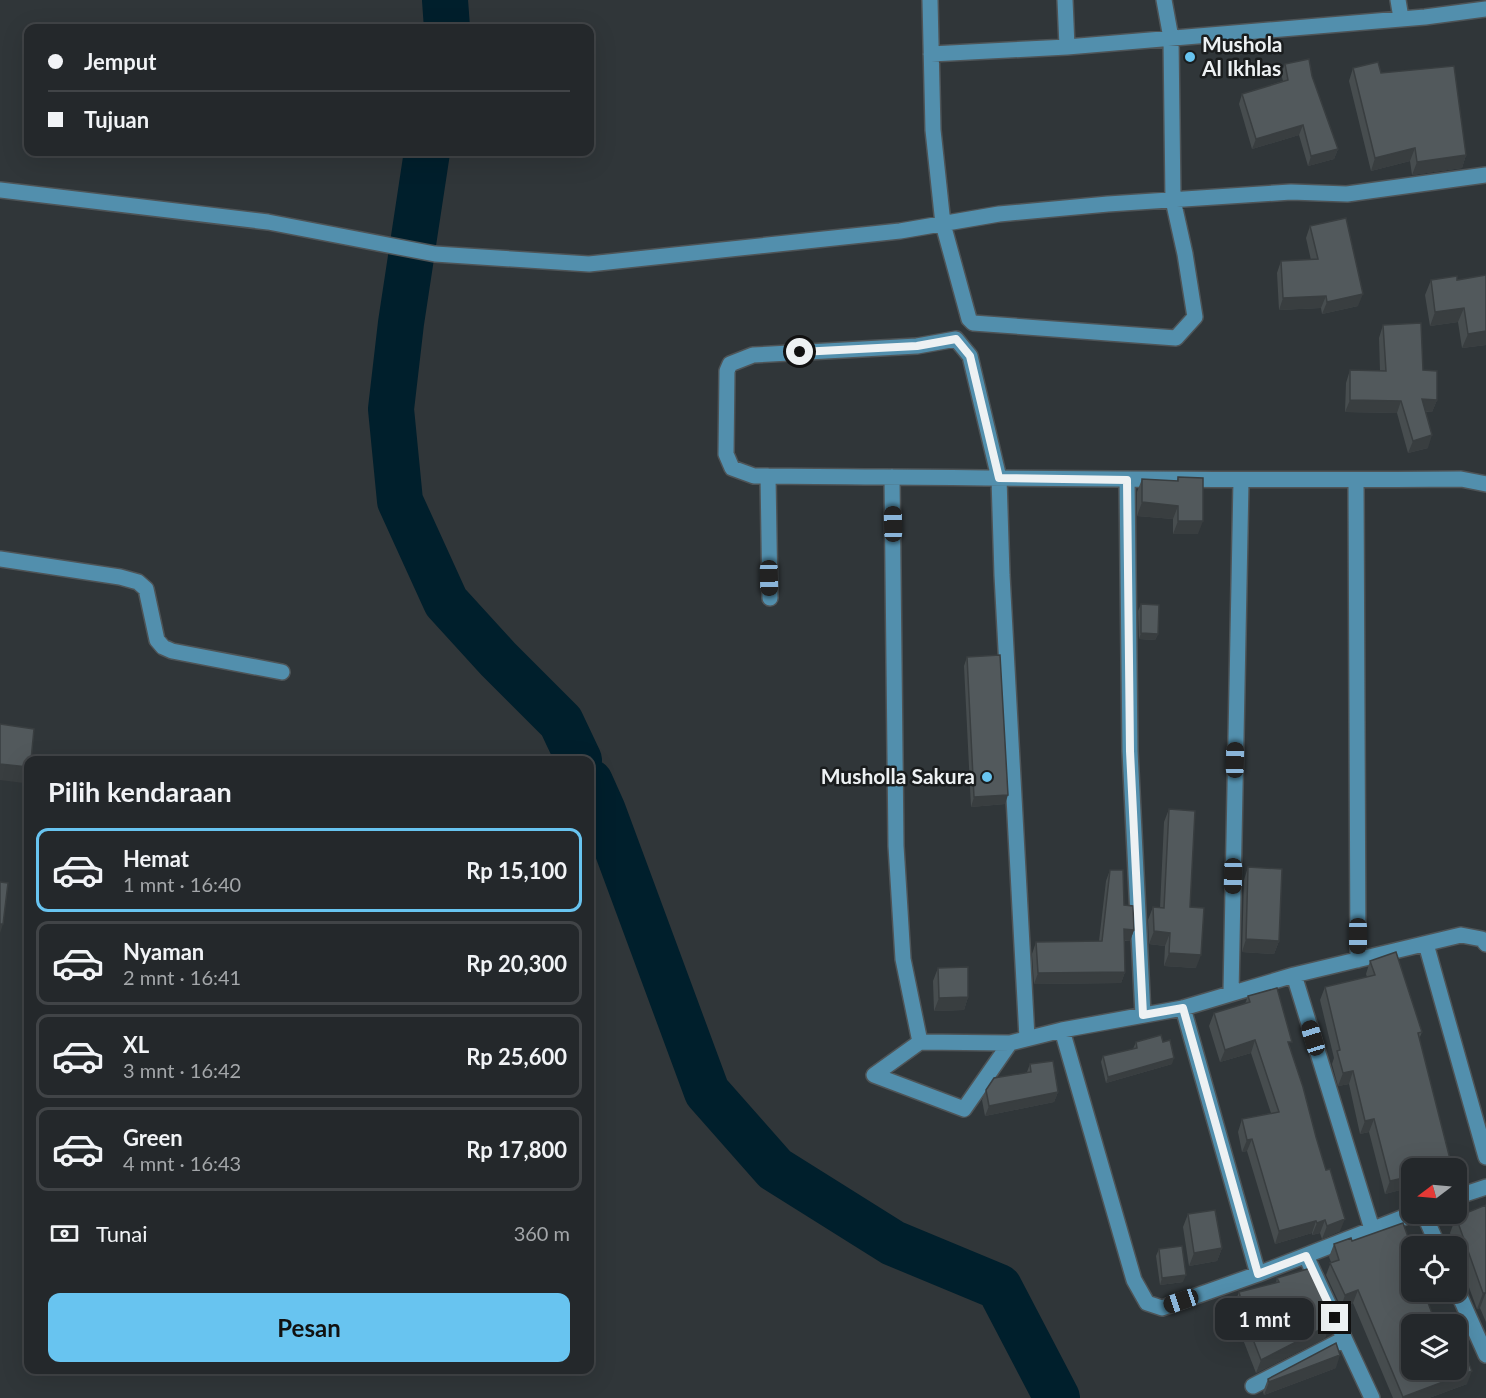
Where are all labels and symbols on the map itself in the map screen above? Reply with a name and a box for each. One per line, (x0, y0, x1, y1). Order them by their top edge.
place label: Mushola Al Ikhlas (1201, 31, 1283, 80)
marker: Mushola Al Ikhlas (1183, 50, 1197, 64)
route start (786, 338, 813, 365)
car (884, 506, 902, 542)
car (760, 560, 778, 596)
car (1226, 742, 1244, 778)
place label: Musholla Sakura (821, 763, 975, 788)
marker: Musholla Sakura (980, 770, 994, 784)
car (1224, 858, 1242, 894)
car (1349, 918, 1367, 954)
car (1299, 1018, 1327, 1058)
north arrow (1401, 1158, 1467, 1224)
car (1161, 1287, 1201, 1315)
callout: 1 mnt (1215, 1297, 1314, 1339)
route end (1321, 1304, 1348, 1331)

